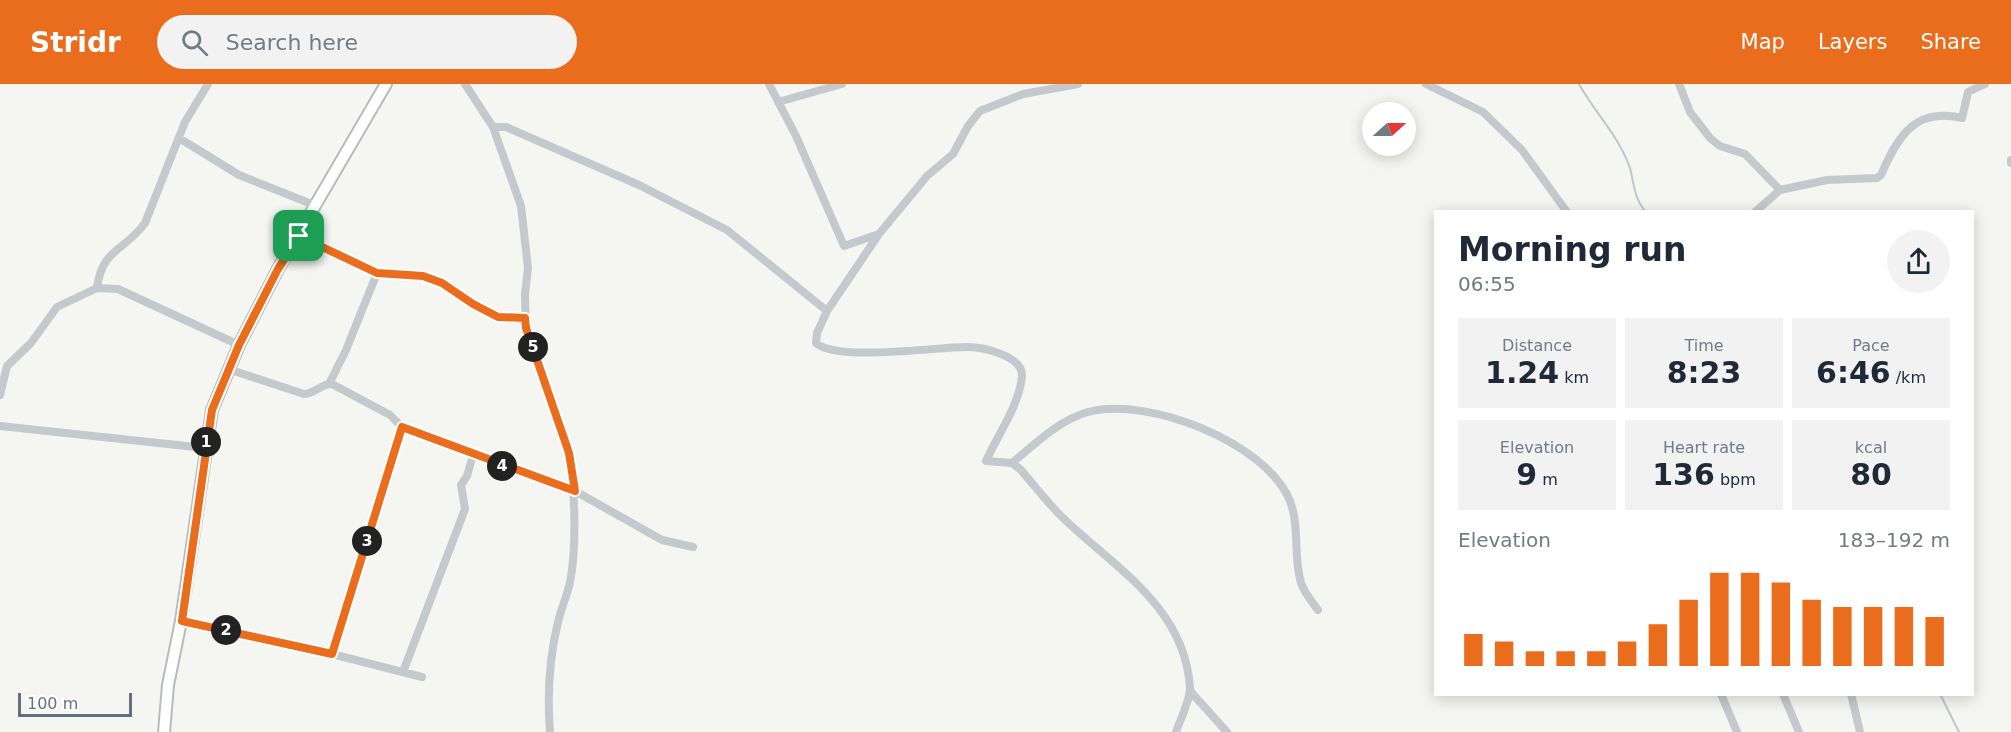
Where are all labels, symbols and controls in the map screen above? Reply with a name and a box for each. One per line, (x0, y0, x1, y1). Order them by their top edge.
search box (157, 15, 577, 69)
text: Stridr (30, 26, 121, 59)
icon: search (178, 26, 211, 59)
text: Search here (226, 30, 358, 55)
text: Map (1741, 30, 1785, 54)
text: Layers (1818, 30, 1887, 54)
text: Share (1920, 30, 1981, 54)
north arrow (1362, 102, 1416, 156)
map controls (1362, 102, 1416, 156)
pin (273, 210, 324, 261)
icon: arrive (282, 219, 315, 252)
text: Morning run (1458, 230, 1686, 269)
button: share (1887, 230, 1950, 293)
text: 06:55 (1458, 272, 1516, 296)
pin: 5 (518, 332, 548, 362)
text: Distance (1502, 336, 1572, 355)
text: Time (1684, 336, 1724, 355)
text: Pace (1852, 336, 1890, 355)
text: 5 (527, 337, 539, 356)
text: 1.24 (1485, 355, 1559, 390)
text: 8:23 (1667, 355, 1741, 390)
text: 6:46 (1816, 355, 1891, 390)
text: km (1559, 368, 1589, 387)
text: /km (1891, 368, 1926, 387)
pin: 1 (191, 427, 221, 457)
text: 1 (200, 432, 212, 451)
text: Elevation (1500, 438, 1574, 457)
text: Heart rate (1663, 438, 1745, 457)
text: kcal (1855, 438, 1887, 457)
pin: 4 (487, 451, 517, 481)
text: 4 (496, 456, 508, 475)
text: 9 (1516, 457, 1537, 492)
text: 136 (1652, 457, 1715, 492)
text: 80 (1850, 457, 1892, 492)
text: m (1537, 470, 1558, 489)
text: bpm (1715, 470, 1756, 489)
pin: 3 (352, 526, 382, 556)
text: Elevation (1458, 528, 1551, 552)
text: 183–192 m (1838, 528, 1950, 552)
text: 3 (361, 531, 373, 550)
pin: 2 (211, 615, 241, 645)
text: 2 (220, 620, 232, 639)
scale bar (18, 690, 132, 718)
text: 100 m (27, 694, 78, 713)

